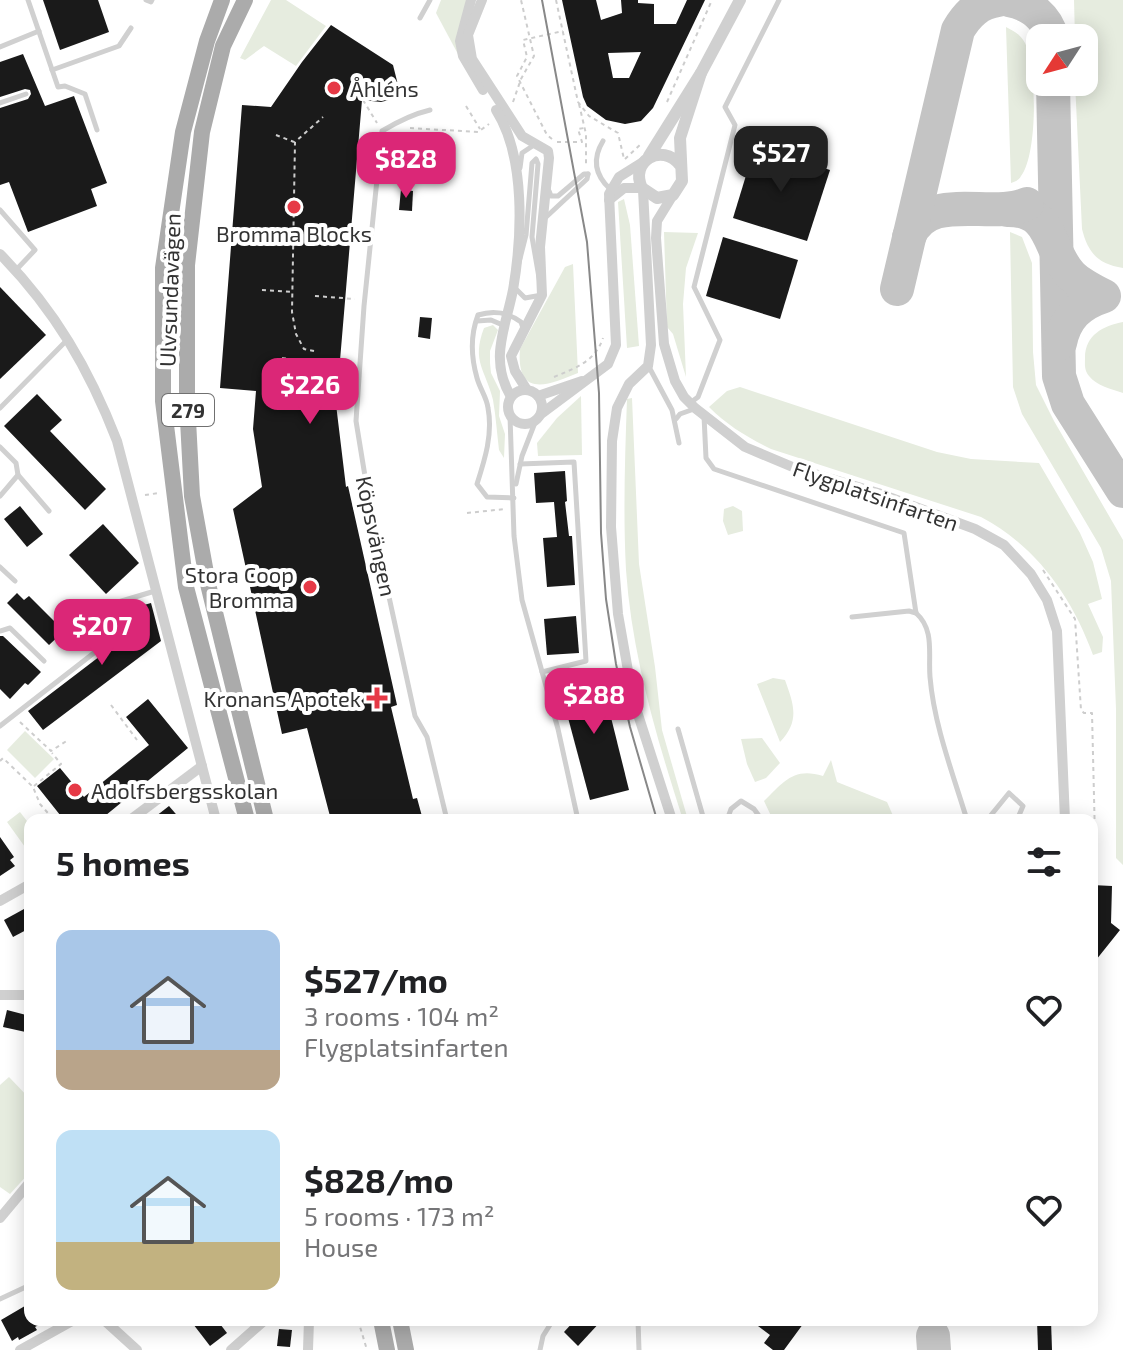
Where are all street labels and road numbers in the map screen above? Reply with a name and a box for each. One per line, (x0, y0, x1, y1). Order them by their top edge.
street label: Ulvsundavägen (153, 213, 185, 367)
road number: 279 (162, 394, 214, 426)
street label: Flygplatsinfarten (790, 455, 962, 535)
street label: Köpsvängen (352, 473, 402, 599)

